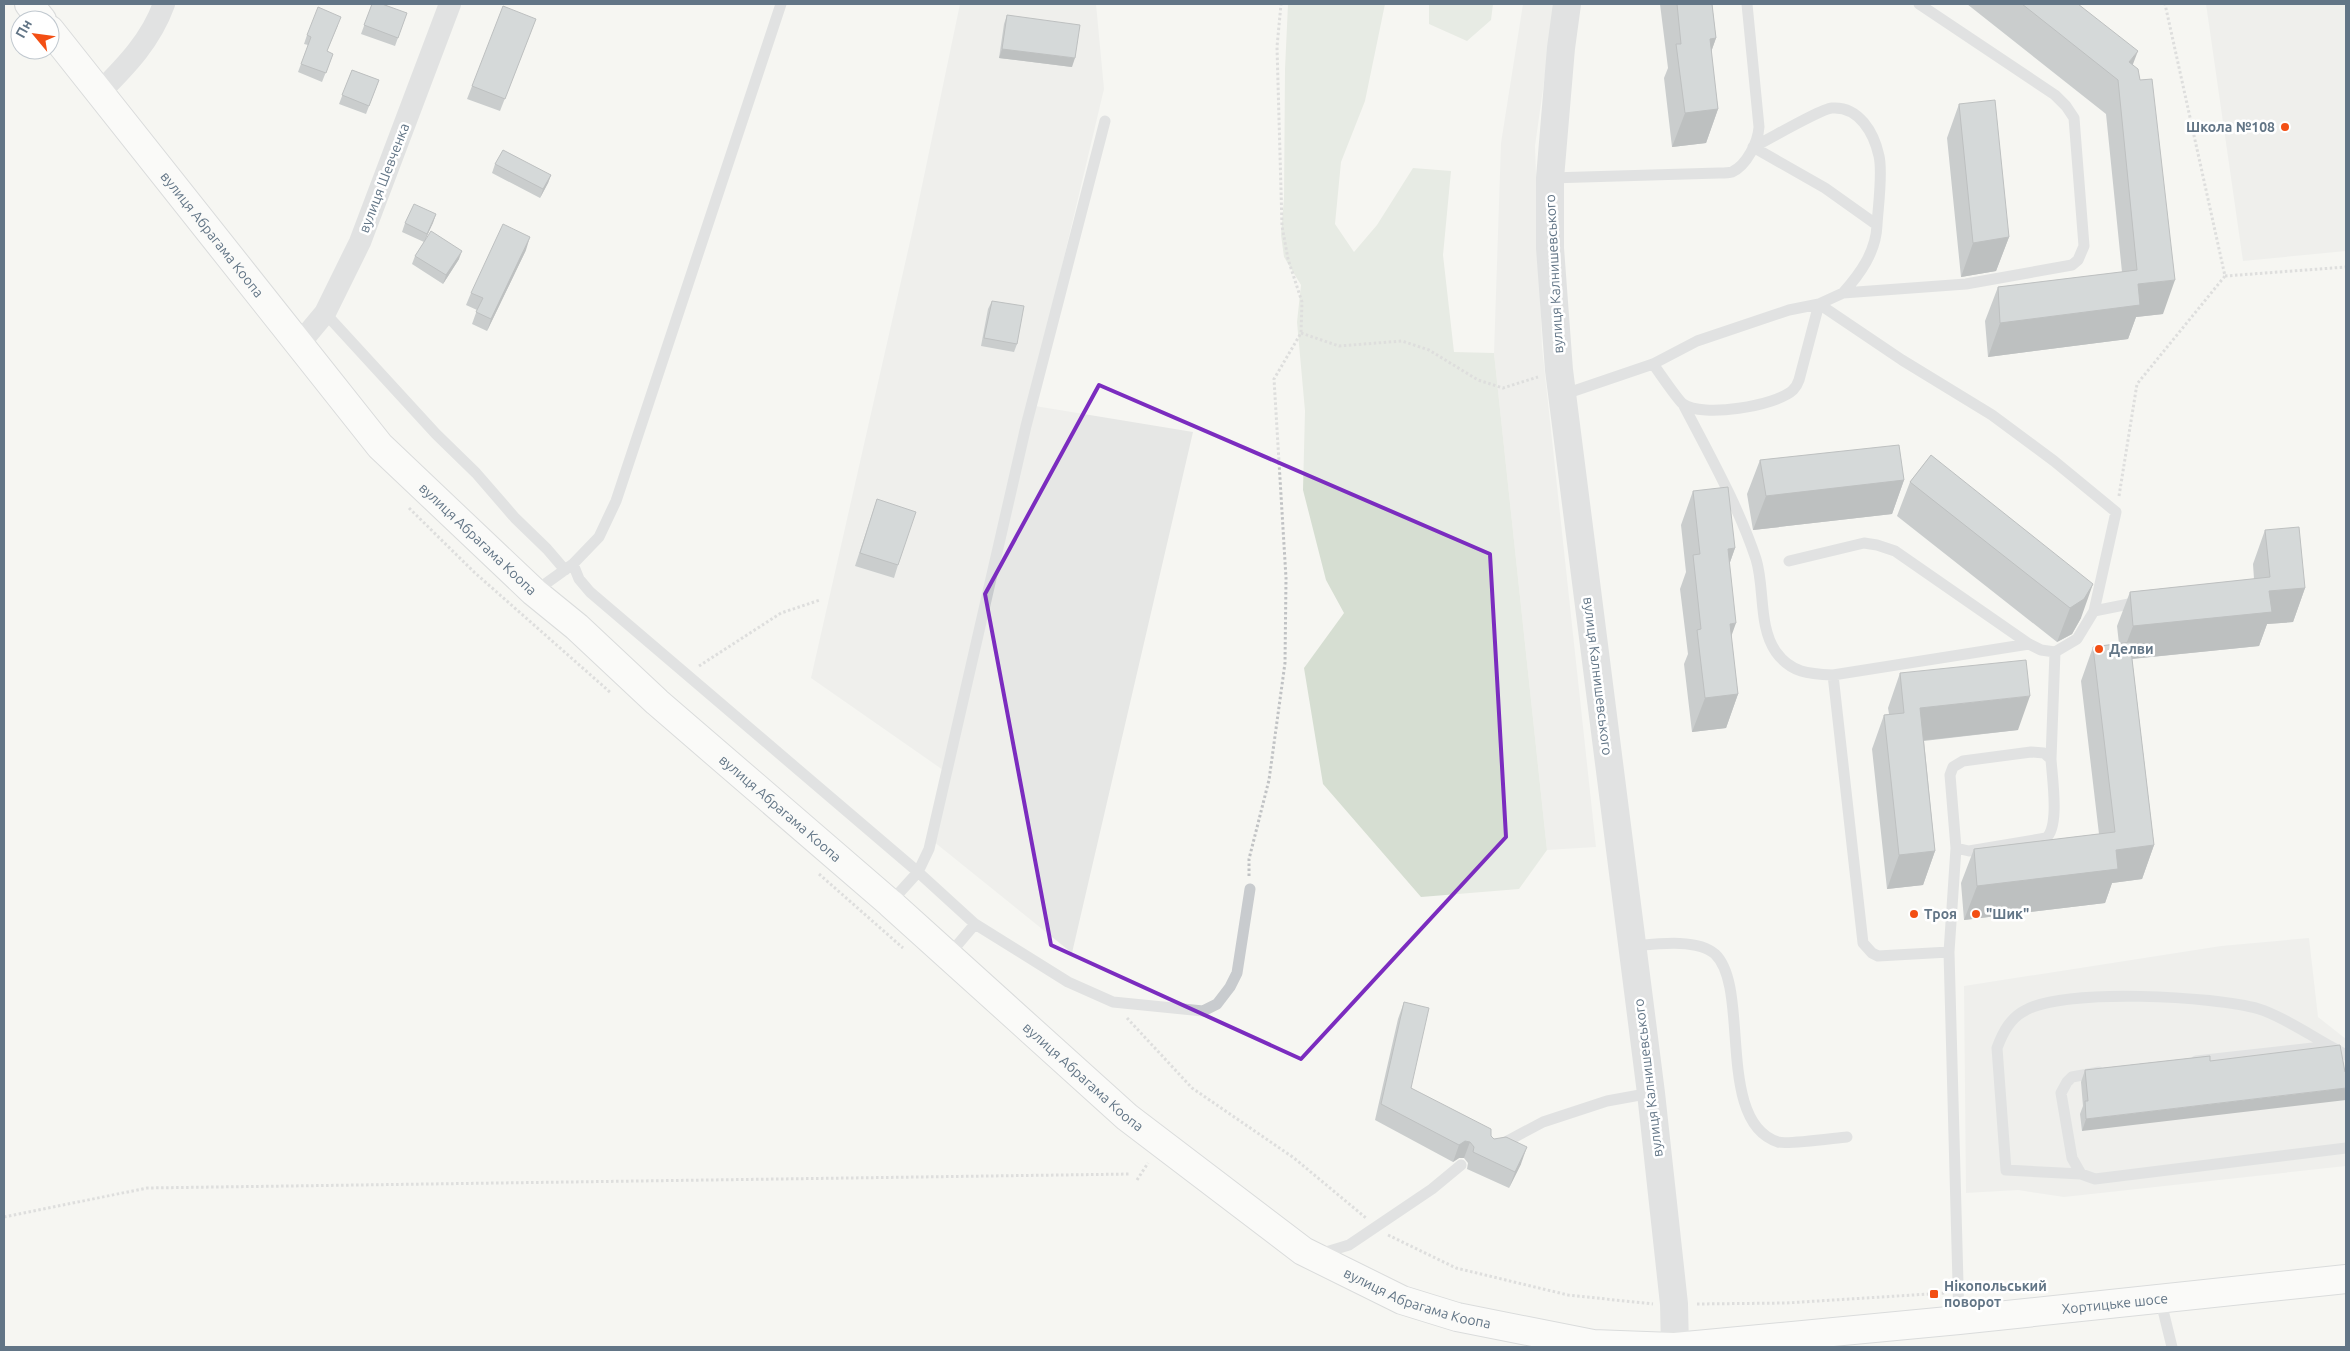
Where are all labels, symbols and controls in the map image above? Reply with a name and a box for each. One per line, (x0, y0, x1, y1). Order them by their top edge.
north arrow (10, 10, 60, 60)
text: Пн (12, 17, 35, 41)
place label: Школа №108 (2186, 119, 2275, 135)
street label: вулиця Шевченка (356, 121, 412, 235)
marker: Школа №108 (2279, 121, 2291, 133)
street label: вулиця Абрагама Коопа (158, 168, 267, 301)
street label: вулиця Калнишевського (1542, 194, 1566, 354)
street label: вулиця Абрагама Коопа (416, 479, 540, 598)
street label: вулиця Калнишевського (1580, 596, 1616, 756)
place label: Делви (2109, 641, 2154, 657)
marker: Делви (2093, 643, 2105, 655)
street label: вулиця Абрагама Коопа (716, 751, 844, 865)
place label: Троя (1924, 906, 1957, 922)
place label: "Шик" (1986, 906, 2029, 922)
marker: Троя (1908, 908, 1920, 920)
marker: "Шик" (1970, 908, 1982, 920)
street label: вулиця Калнишевського (1630, 998, 1666, 1158)
street label: вулиця Абрагама Коопа (1020, 1019, 1147, 1135)
street label: вулиця Абрагама Коопа (1341, 1264, 1492, 1332)
place label: Нікопольський поворот (1944, 1278, 2047, 1310)
marker: Нікопольський поворот (1928, 1288, 1940, 1300)
street label: Хортицьке шосе (2061, 1290, 2169, 1317)

